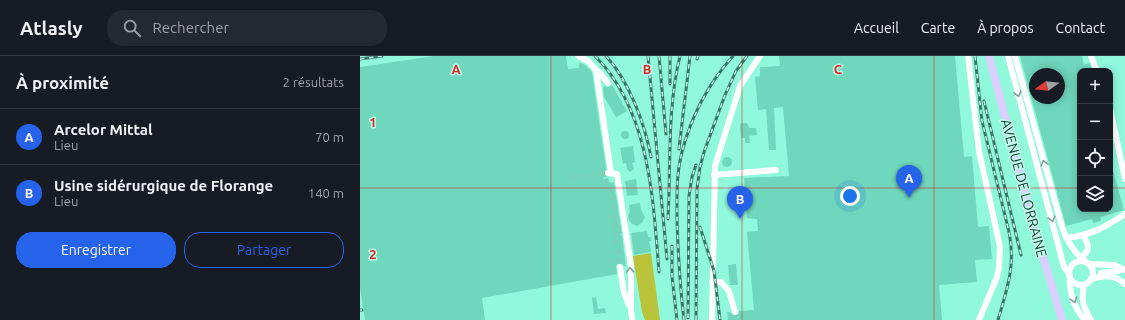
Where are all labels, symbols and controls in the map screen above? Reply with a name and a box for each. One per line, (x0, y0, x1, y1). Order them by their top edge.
search box (107, 10, 387, 46)
text: Atlasly (20, 17, 83, 39)
icon: search (121, 17, 143, 39)
text: Rechercher (153, 19, 229, 36)
text: Accueil (854, 20, 899, 36)
text: Carte (921, 20, 955, 36)
text: À propos (977, 20, 1034, 36)
text: Contact (1056, 20, 1105, 36)
text: A (451, 62, 461, 76)
text: B (643, 62, 652, 76)
text: C (834, 62, 843, 76)
north arrow (1029, 68, 1065, 104)
map controls (1077, 68, 1113, 212)
button: + (1077, 68, 1113, 104)
text: À proximité (16, 73, 109, 92)
text: 2 résultats (283, 75, 344, 89)
one-way arrow (1013, 90, 1022, 97)
button: − (1077, 104, 1113, 140)
text: 1 (369, 115, 377, 129)
street label: AVENUE DE LORRAINE (998, 117, 1050, 259)
text: Arcelor Mittal (54, 121, 153, 138)
text: A (24, 130, 34, 144)
text: 70 m (315, 130, 344, 144)
text: Lieu (54, 138, 78, 152)
button: locate (1077, 140, 1113, 176)
one-way arrow (1041, 159, 1049, 166)
pin: A (896, 165, 922, 198)
button: layers (1077, 176, 1113, 212)
text: Usine sidérurgique de Florange (54, 177, 273, 194)
text: B (25, 186, 33, 200)
text: 140 m (308, 186, 344, 200)
pin: B (727, 186, 753, 219)
your location (840, 186, 860, 206)
text: Lieu (54, 194, 78, 208)
one-way arrow (1047, 215, 1056, 222)
button: Enregistrer (16, 232, 176, 268)
button: Partager (184, 232, 344, 268)
text: 2 (369, 247, 377, 261)
one-way arrow (626, 267, 635, 273)
one-way arrow (1069, 296, 1077, 303)

